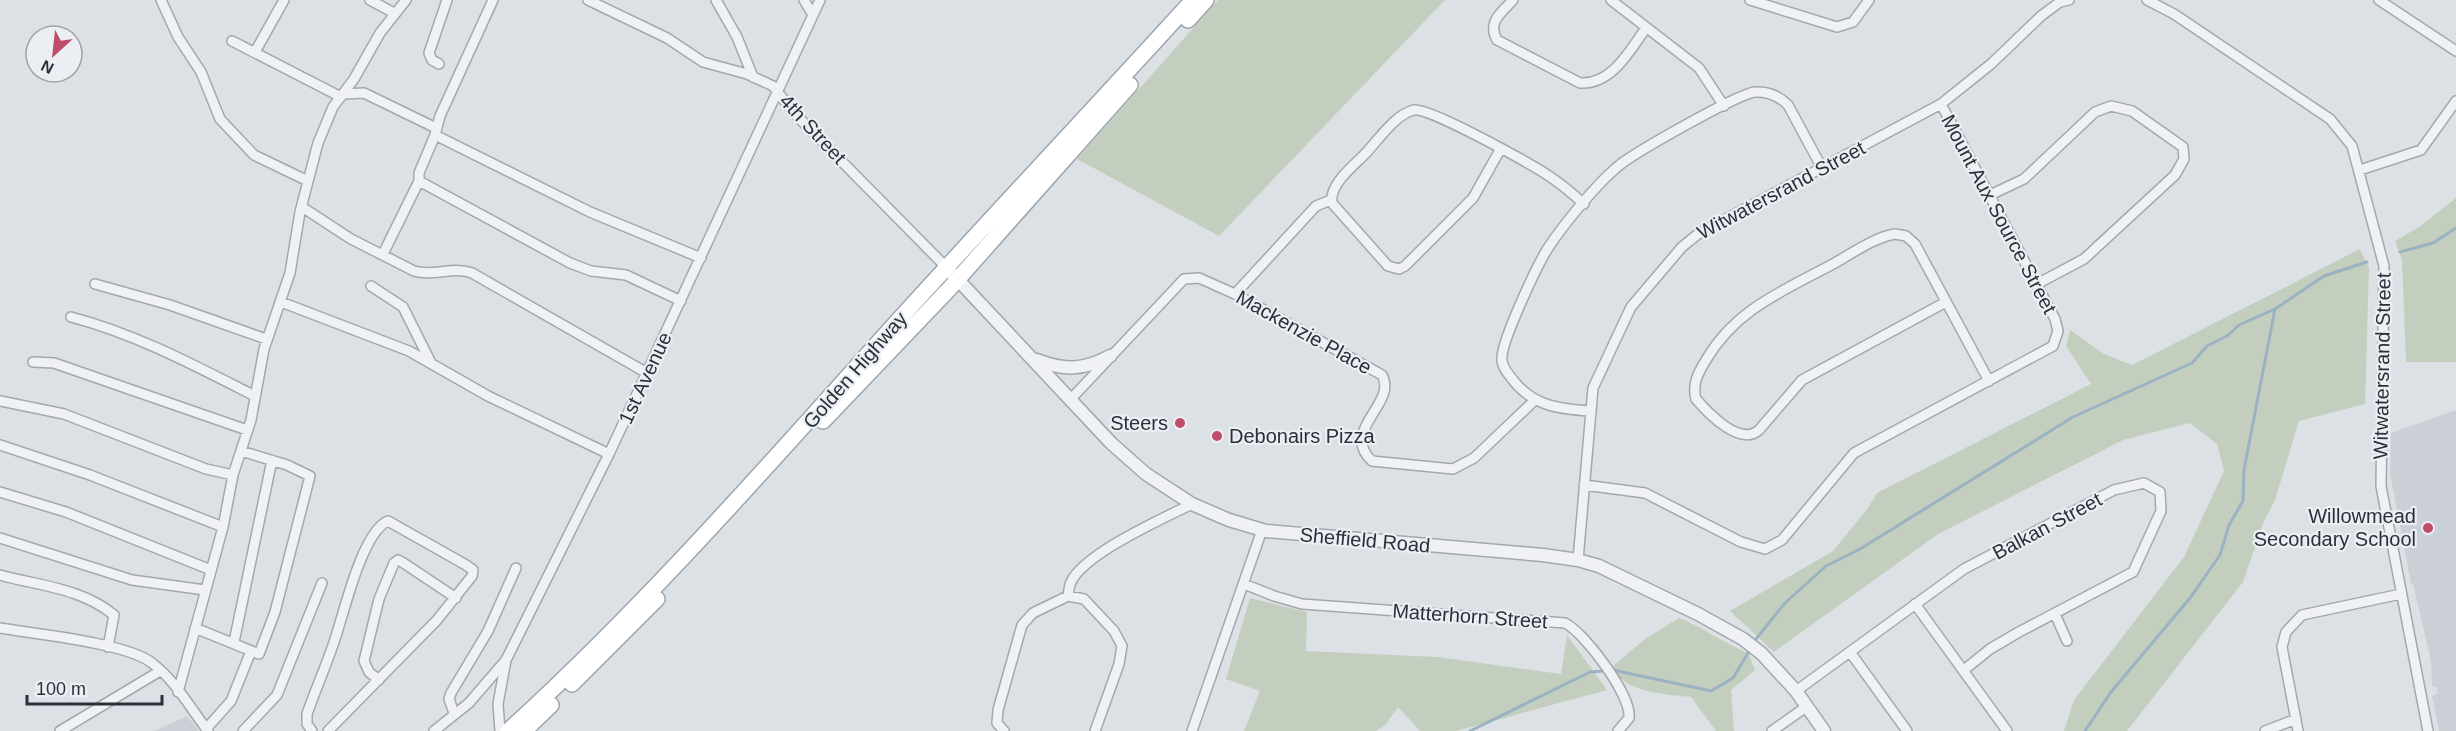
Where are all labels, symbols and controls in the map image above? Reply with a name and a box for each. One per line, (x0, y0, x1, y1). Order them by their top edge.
north arrow (24, 24, 84, 84)
text: N (38, 57, 56, 77)
street label: 4th Street (775, 90, 851, 169)
street label: Mount Aux Source Street (1937, 111, 2061, 318)
street label: Witwatersrand Street (1693, 136, 1869, 244)
street label: Witwatersrand Street (2369, 272, 2395, 460)
street label: Mackenzie Place (1233, 286, 1375, 378)
street label: Golden Highway (799, 307, 911, 433)
street label: 1st Avenue (614, 329, 676, 427)
place label: Steers (1110, 412, 1168, 434)
marker: Steers (1173, 416, 1187, 430)
place label: Debonairs Pizza (1229, 425, 1376, 447)
marker: Debonairs Pizza (1210, 429, 1224, 443)
street label: Balkan Street (1989, 488, 2106, 564)
place label: Willowmead Secondary School (2254, 505, 2416, 550)
marker: Willowmead Secondary School (2421, 521, 2435, 535)
street label: Sheffield Road (1299, 523, 1431, 557)
street label: Matterhorn Street (1392, 600, 1549, 632)
scale bar (27, 668, 162, 706)
text: 100 m (36, 679, 86, 699)

